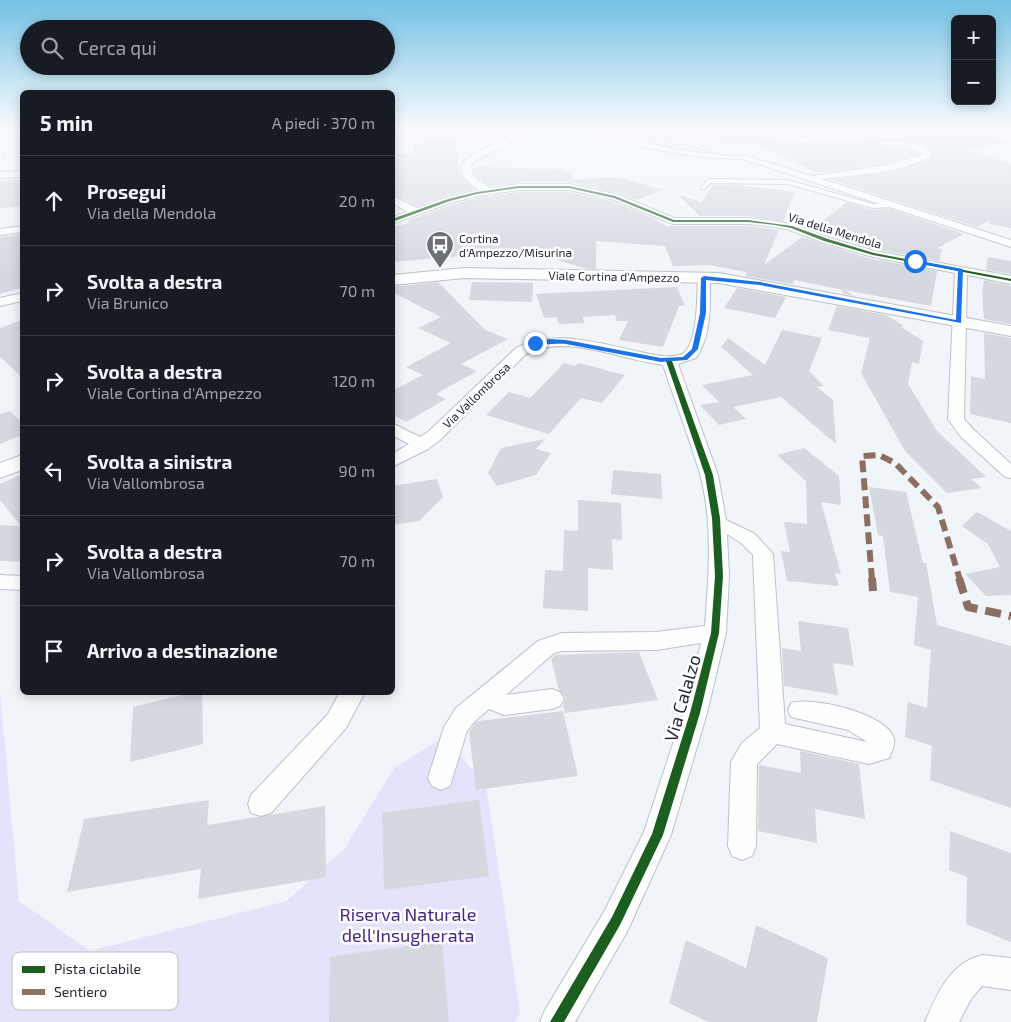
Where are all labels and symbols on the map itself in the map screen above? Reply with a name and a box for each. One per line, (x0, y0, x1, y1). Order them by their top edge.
street label: Via della Mendola (787, 209, 883, 251)
bus stop icon: Cortina d'Ampezzo/Misurina (425, 230, 455, 269)
place label: Cortina d'Ampezzo/Misurina (459, 231, 572, 259)
route start (904, 250, 927, 273)
street label: Viale Cortina d'Ampezzo (548, 268, 680, 284)
route end (524, 332, 547, 355)
street label: Via Vallombrosa (439, 359, 513, 431)
street label: Via Calalzo (659, 652, 705, 744)
park label: Riserva Naturale dell'Insugherata (340, 903, 476, 946)
legend (12, 952, 178, 1010)
text: Pista ciclabile (54, 960, 141, 977)
text: Sentiero (54, 983, 107, 1000)

